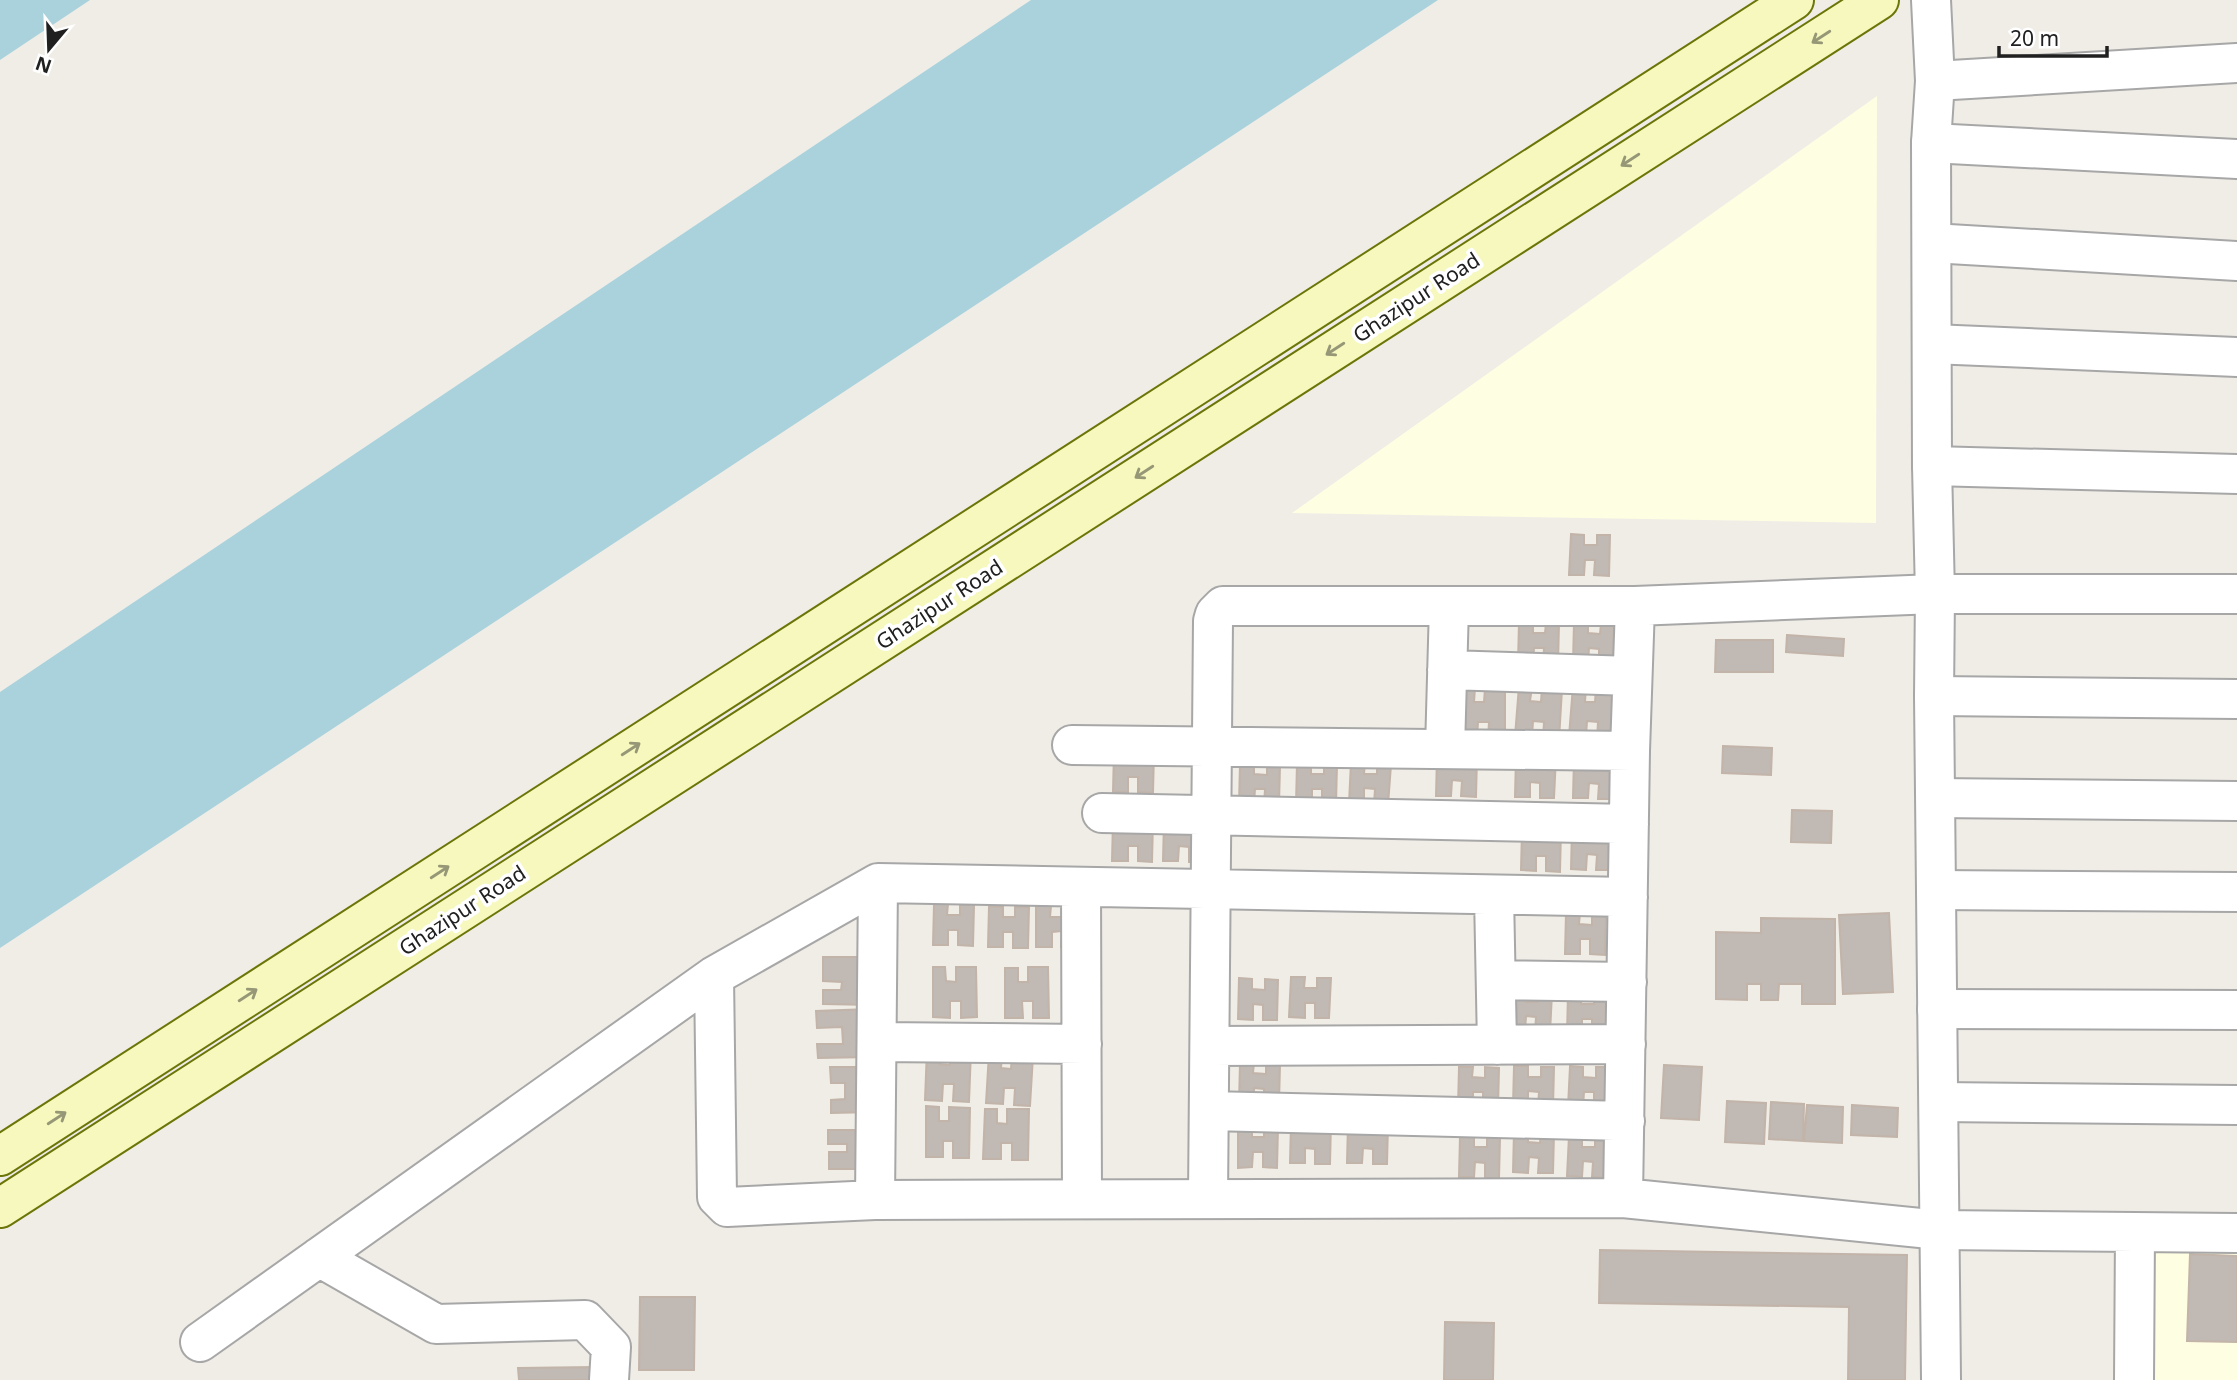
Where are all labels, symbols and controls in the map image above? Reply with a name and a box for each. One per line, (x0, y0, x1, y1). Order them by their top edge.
north arrow (14, 14, 84, 84)
scale bar (1999, 14, 2108, 58)
text: 20 m (2010, 24, 2059, 52)
one-way arrow (1812, 30, 1832, 44)
text: N (32, 50, 55, 80)
one-way arrow (1621, 152, 1640, 167)
street label: Ghazipur Road (1347, 246, 1485, 348)
one-way arrow (1326, 342, 1346, 356)
one-way arrow (1135, 465, 1154, 479)
street label: Ghazipur Road (870, 553, 1008, 655)
one-way arrow (621, 741, 640, 756)
street label: Ghazipur Road (393, 859, 531, 961)
one-way arrow (429, 865, 449, 879)
one-way arrow (238, 988, 258, 1002)
one-way arrow (47, 1111, 66, 1126)

